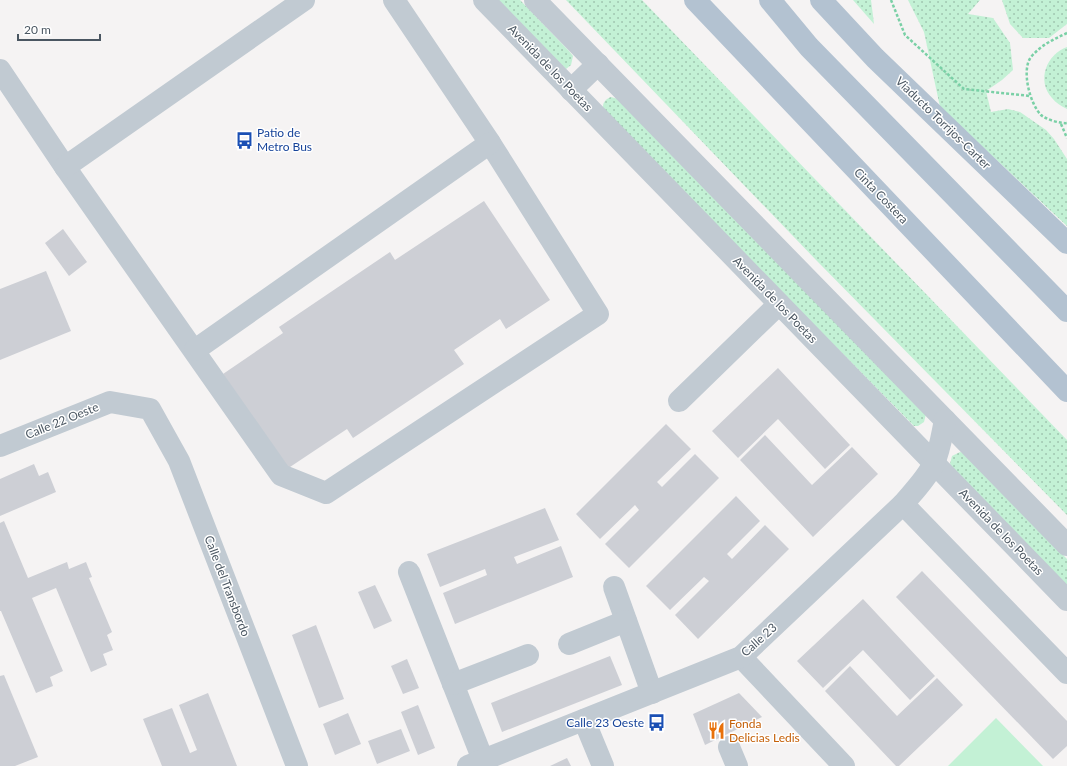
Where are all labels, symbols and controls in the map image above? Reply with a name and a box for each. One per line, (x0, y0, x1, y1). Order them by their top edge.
scale bar (18, 16, 100, 42)
street label: Avenida de los Poetas (505, 21, 596, 114)
text: 20 m (24, 22, 51, 37)
street label: Viaducto Torrijos-Carter (893, 73, 995, 172)
place label: Patio de Metro Bus (257, 125, 312, 154)
bus stop icon: Patio de Metro Bus (234, 130, 254, 150)
street label: Cinta Costera (851, 165, 912, 227)
street label: Avenida de los Poetas (730, 253, 821, 346)
street label: Calle 22 Oeste (23, 399, 101, 442)
street label: Avenida de los Poetas (956, 485, 1047, 578)
street label: Calle del Transbordo (201, 533, 254, 639)
street label: Calle 23 (738, 620, 780, 660)
bus stop icon: Calle 23 Oeste (647, 713, 667, 733)
place label: Calle 23 Oeste (566, 715, 644, 730)
place label: Fonda Delicias Ledis (729, 716, 800, 745)
restaurant icon: Fonda Delicias Ledis (706, 721, 726, 741)

